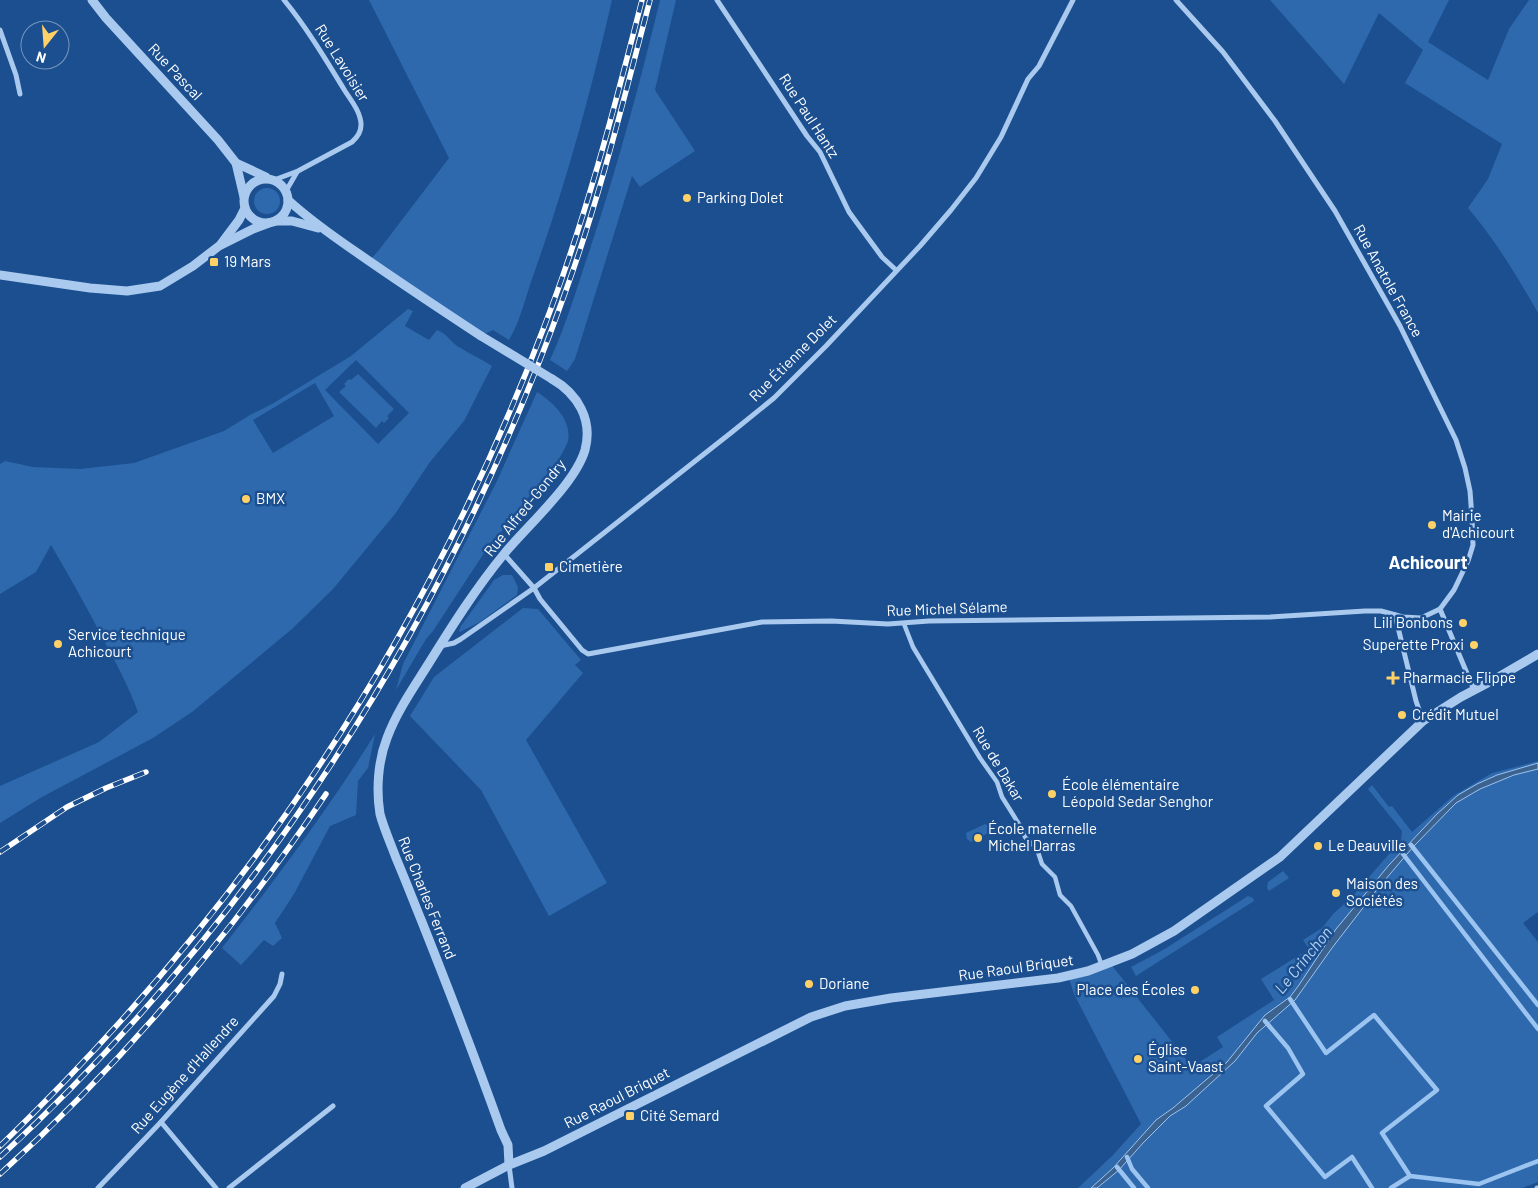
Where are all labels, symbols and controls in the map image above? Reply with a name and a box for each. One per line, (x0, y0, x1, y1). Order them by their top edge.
north arrow (20, 20, 70, 70)
street label: Rue Lavoisier (312, 21, 374, 105)
street label: Rue Pascal (145, 39, 206, 103)
text: N (34, 48, 48, 67)
street label: Rue Paul Hantz (776, 70, 844, 161)
place label: Parking Dolet (697, 188, 784, 206)
marker: Parking Dolet (681, 192, 693, 204)
street label: Rue Anatole France (1350, 221, 1427, 340)
place label: 19 Mars (224, 252, 271, 270)
marker: 19 Mars (208, 256, 220, 268)
street label: Rue Étienne Dolet (745, 310, 840, 405)
street label: Rue Alfred-Gondry (479, 455, 569, 560)
place label: BMX (256, 489, 285, 507)
marker: BMX (240, 493, 252, 505)
place label: Mairie d'Achicourt (1442, 506, 1515, 541)
marker: Mairie d'Achicourt (1426, 519, 1438, 531)
district label: Achicourt (1388, 551, 1468, 573)
place label: Cimetière (559, 557, 623, 575)
marker: Cimetière (543, 561, 555, 573)
street label: Rue Michel Sélame (886, 597, 1008, 619)
place label: Lili Bonbons (1373, 613, 1453, 631)
marker: Lili Bonbons (1457, 617, 1469, 629)
place label: Service technique Achicourt (68, 625, 186, 660)
place label: Superette Proxi (1363, 635, 1464, 653)
marker: Service technique Achicourt (52, 638, 64, 650)
marker: Superette Proxi (1468, 639, 1480, 651)
place label: Pharmacie Flippe (1403, 668, 1516, 686)
marker: Pharmacie Flippe (1387, 672, 1399, 684)
place label: Crédit Mutuel (1412, 705, 1499, 723)
marker: Crédit Mutuel (1396, 709, 1408, 721)
street label: Rue de Dakar (969, 723, 1029, 805)
place label: École élémentaire Léopold Sedar Senghor (1062, 775, 1214, 810)
marker: École élémentaire Léopold Sedar Senghor (1046, 788, 1058, 800)
place label: École maternelle Michel Darras (988, 819, 1097, 854)
marker: École maternelle Michel Darras (972, 832, 984, 844)
street label: Rue Charles Ferrand (395, 834, 461, 962)
place label: Le Deauville (1328, 836, 1406, 854)
marker: Le Deauville (1312, 840, 1324, 852)
place label: Maison des Sociétés (1346, 874, 1418, 909)
marker: Maison des Sociétés (1330, 887, 1342, 899)
water label: Le Crinchon (1270, 922, 1335, 997)
street label: Rue Raoul Briquet (957, 950, 1075, 984)
place label: Doriane (819, 974, 869, 992)
marker: Doriane (803, 978, 815, 990)
place label: Place des Écoles (1076, 980, 1185, 998)
marker: Place des Écoles (1189, 984, 1201, 996)
street label: Rue Eugène d'Hallendre (127, 1012, 242, 1137)
place label: Église Saint-Vaast (1148, 1040, 1224, 1075)
marker: Église Saint-Vaast (1132, 1053, 1144, 1065)
street label: Rue Raoul Briquet (561, 1063, 672, 1131)
place label: Cité Semard (640, 1106, 720, 1124)
marker: Cité Semard (624, 1110, 636, 1122)

